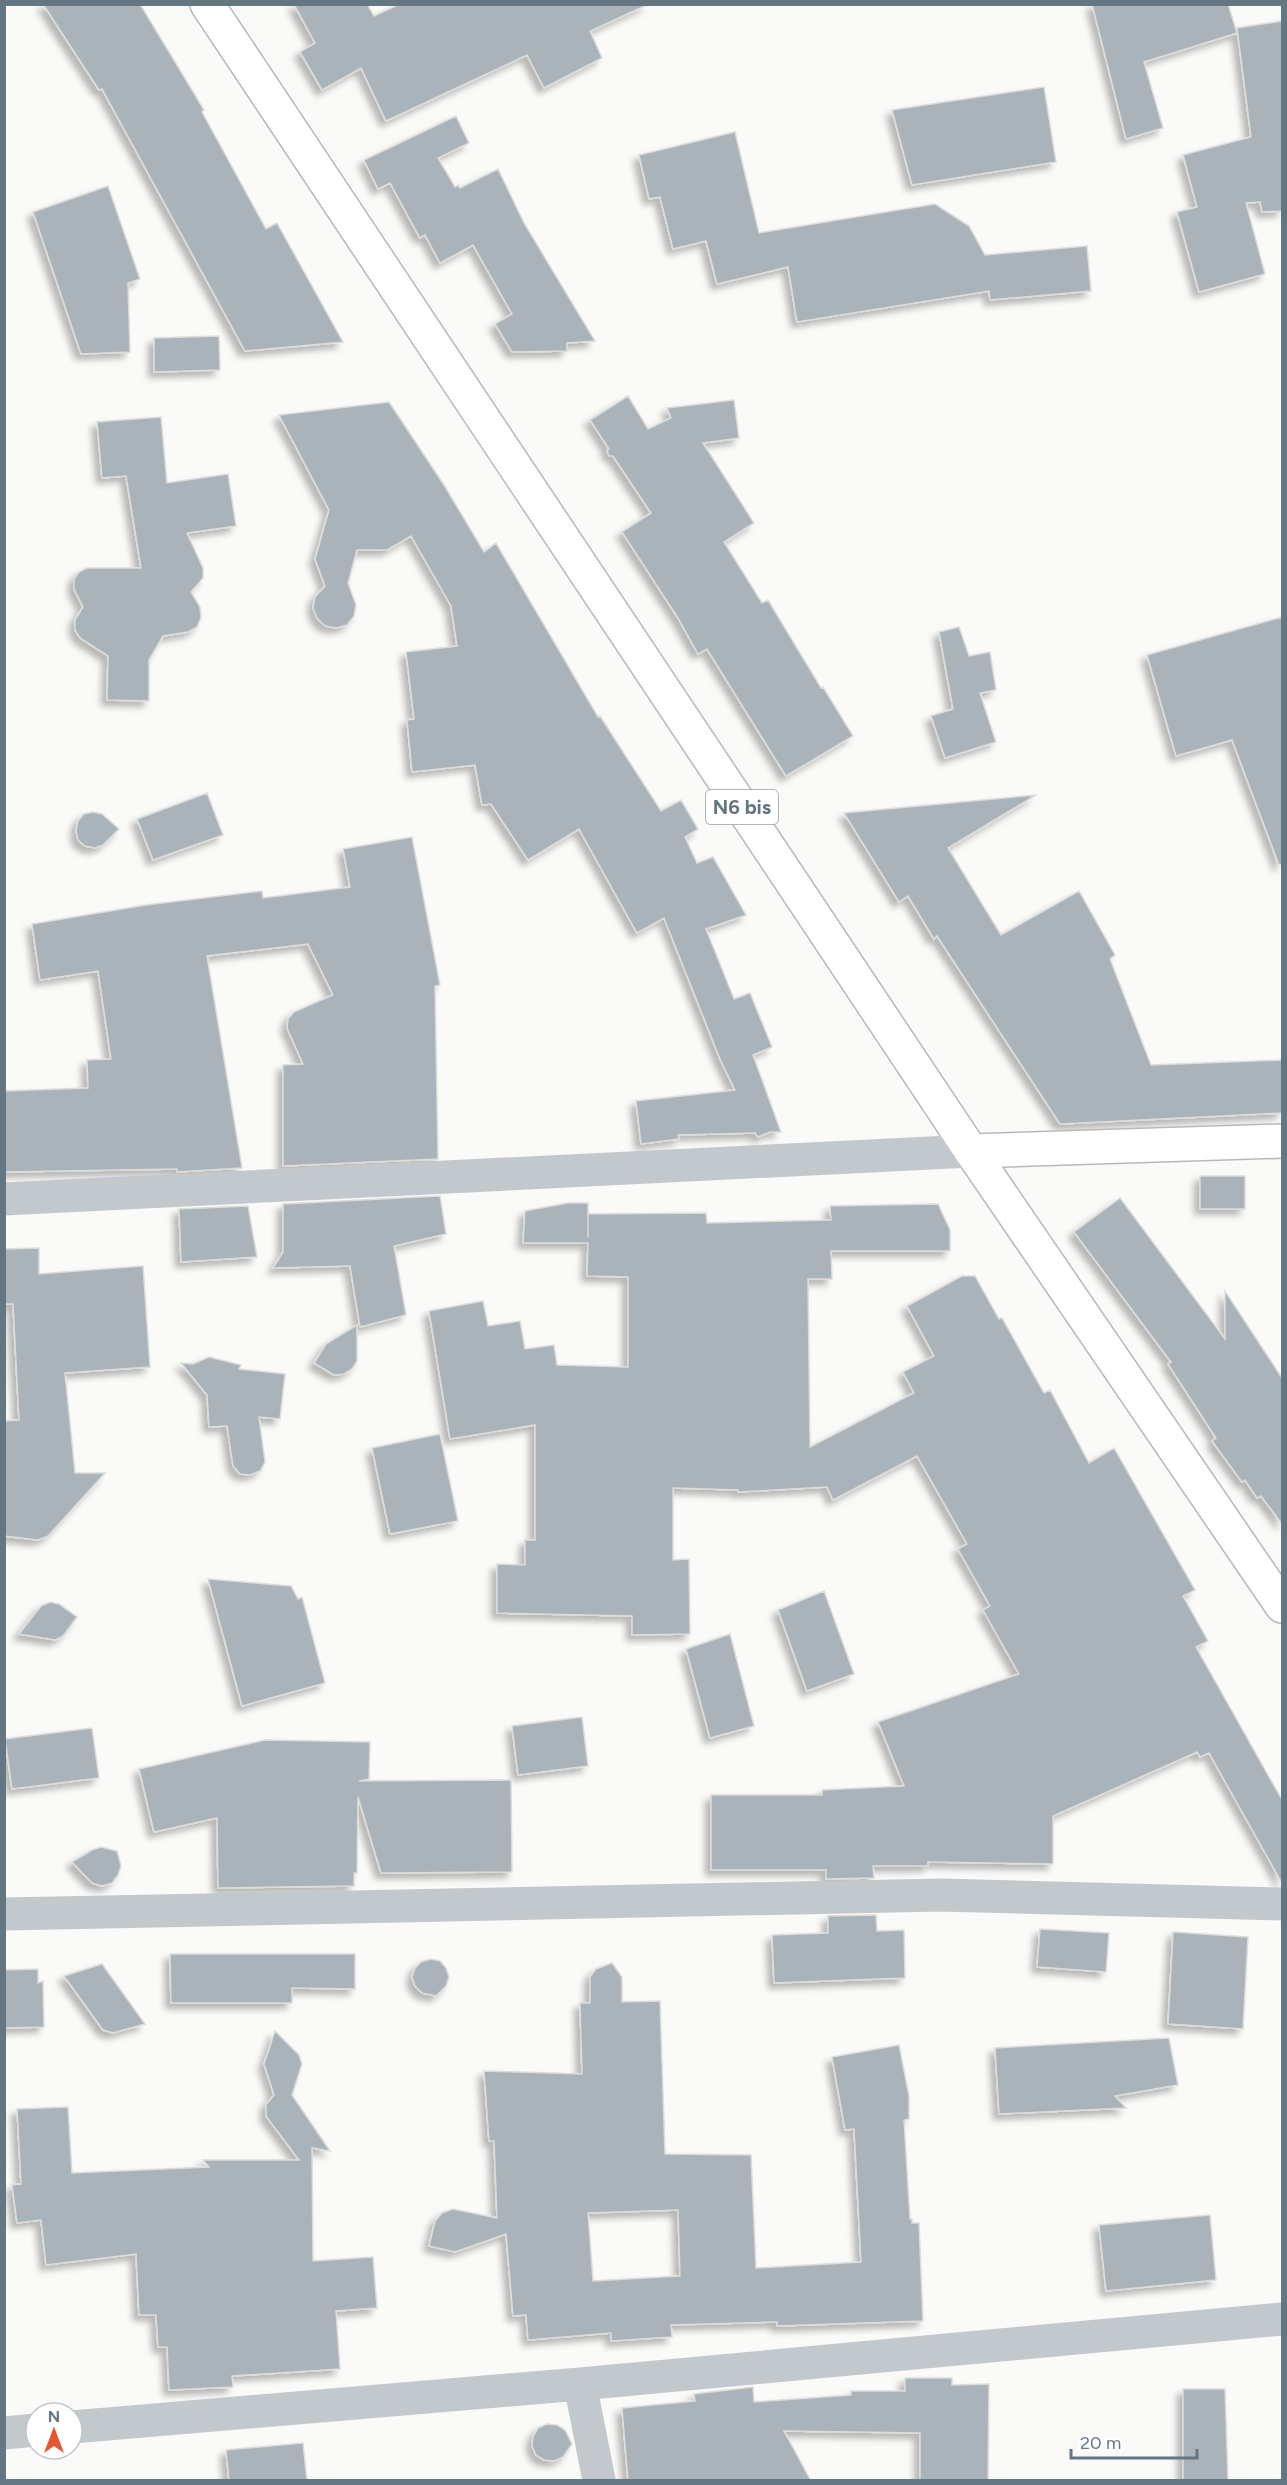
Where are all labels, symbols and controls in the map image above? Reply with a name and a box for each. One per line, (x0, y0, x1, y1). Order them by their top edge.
road number: N6 bis (706, 790, 778, 824)
north arrow (24, 2401, 84, 2461)
text: N (48, 2407, 60, 2426)
scale bar (1071, 2422, 1197, 2460)
text: 20 m (1080, 2432, 1121, 2454)

